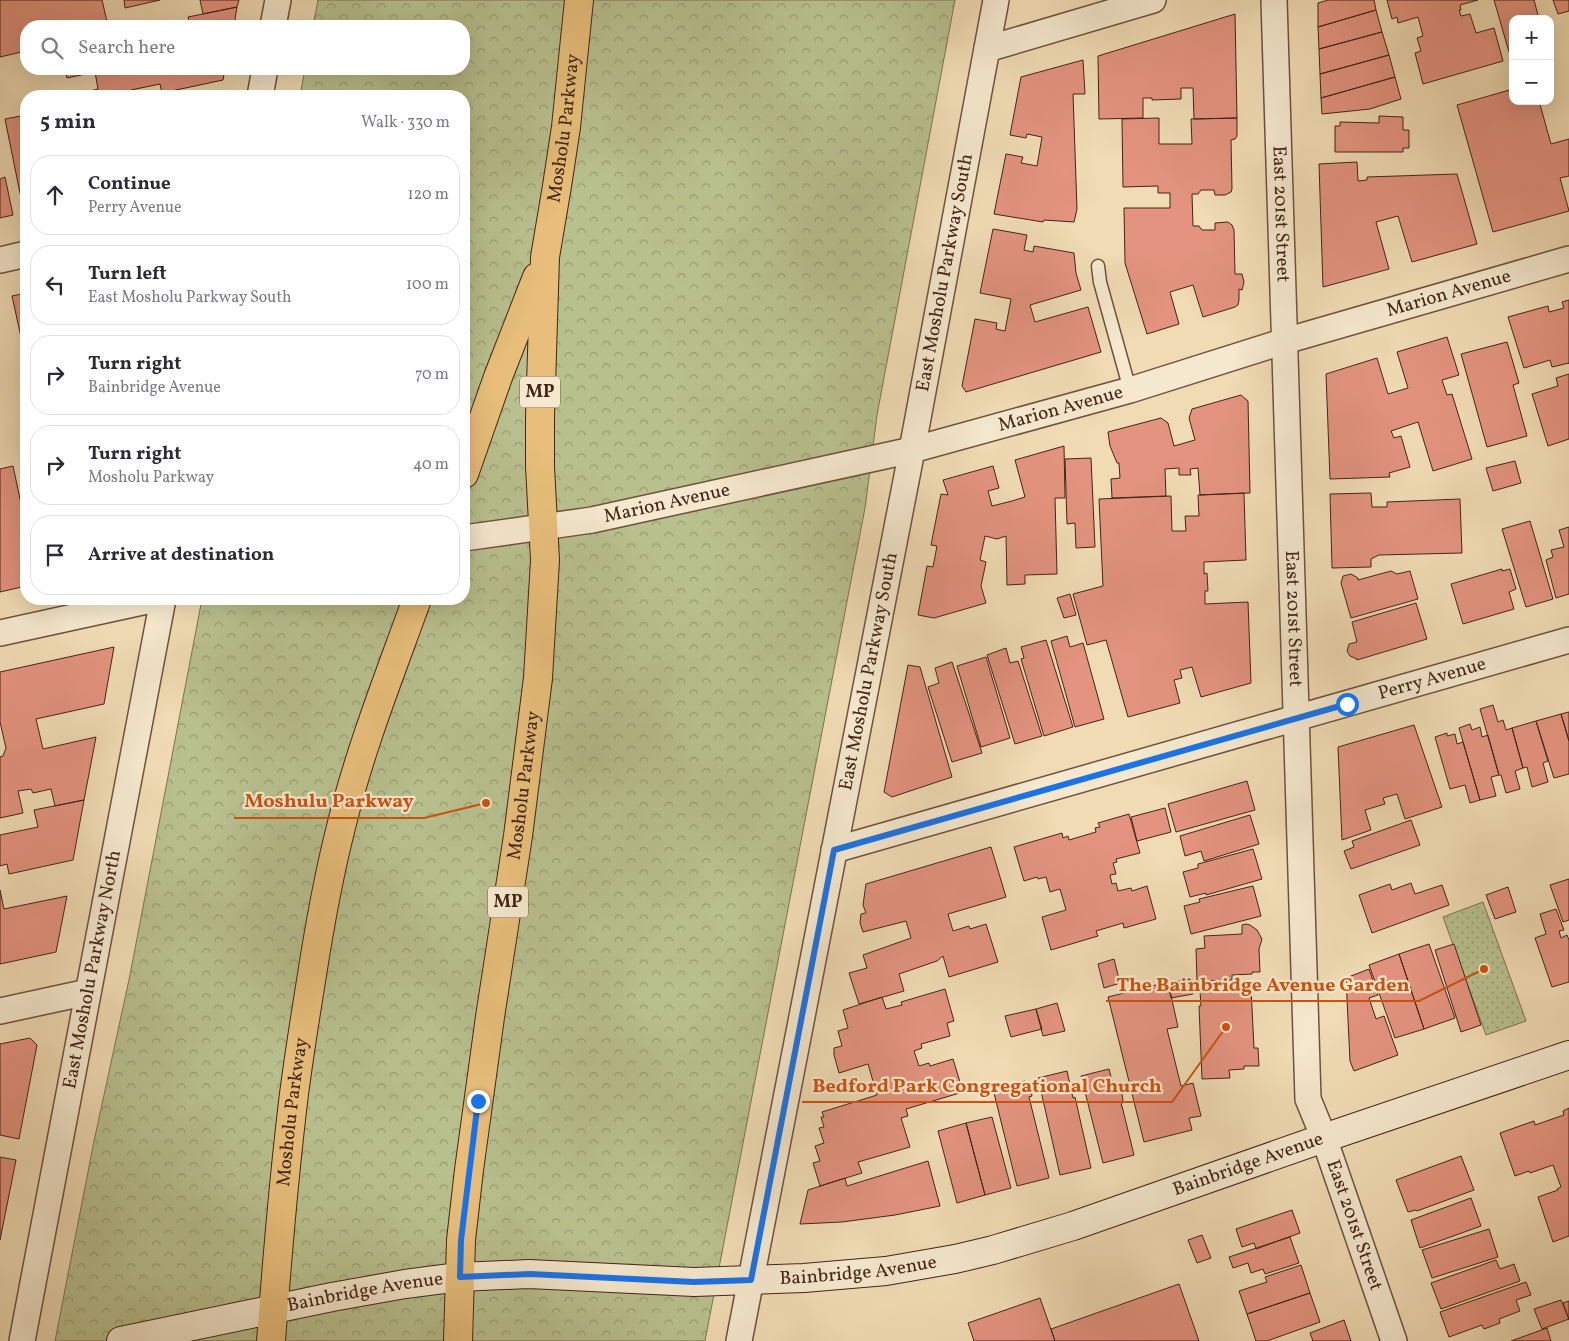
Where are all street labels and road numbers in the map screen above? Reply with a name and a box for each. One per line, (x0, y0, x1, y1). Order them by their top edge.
street label: Mosholu Parkway (541, 53, 586, 205)
street label: East 201st Street (1266, 145, 1296, 283)
street label: East Mosholu Parkway South (910, 151, 980, 394)
street label: Marion Avenue (1384, 263, 1514, 324)
road number: MP (520, 377, 560, 408)
street label: Marion Avenue (995, 380, 1126, 439)
street label: Marion Avenue (602, 477, 732, 530)
street label: East Mosholu Parkway South (833, 550, 905, 793)
street label: East 201st Street (1278, 550, 1308, 688)
street label: Perry Avenue (1375, 651, 1489, 707)
street label: Mosholu Parkway (501, 710, 547, 862)
street label: East Mosholu Parkway North (57, 848, 128, 1091)
road number: MP (488, 886, 528, 918)
street label: Mosholu Parkway (271, 1036, 315, 1188)
street label: Bainbridge Avenue (1169, 1126, 1327, 1203)
street label: East 201st Street (1320, 1156, 1389, 1294)
street label: Bainbridge Avenue (779, 1249, 939, 1292)
street label: Bainbridge Avenue (285, 1266, 445, 1319)

